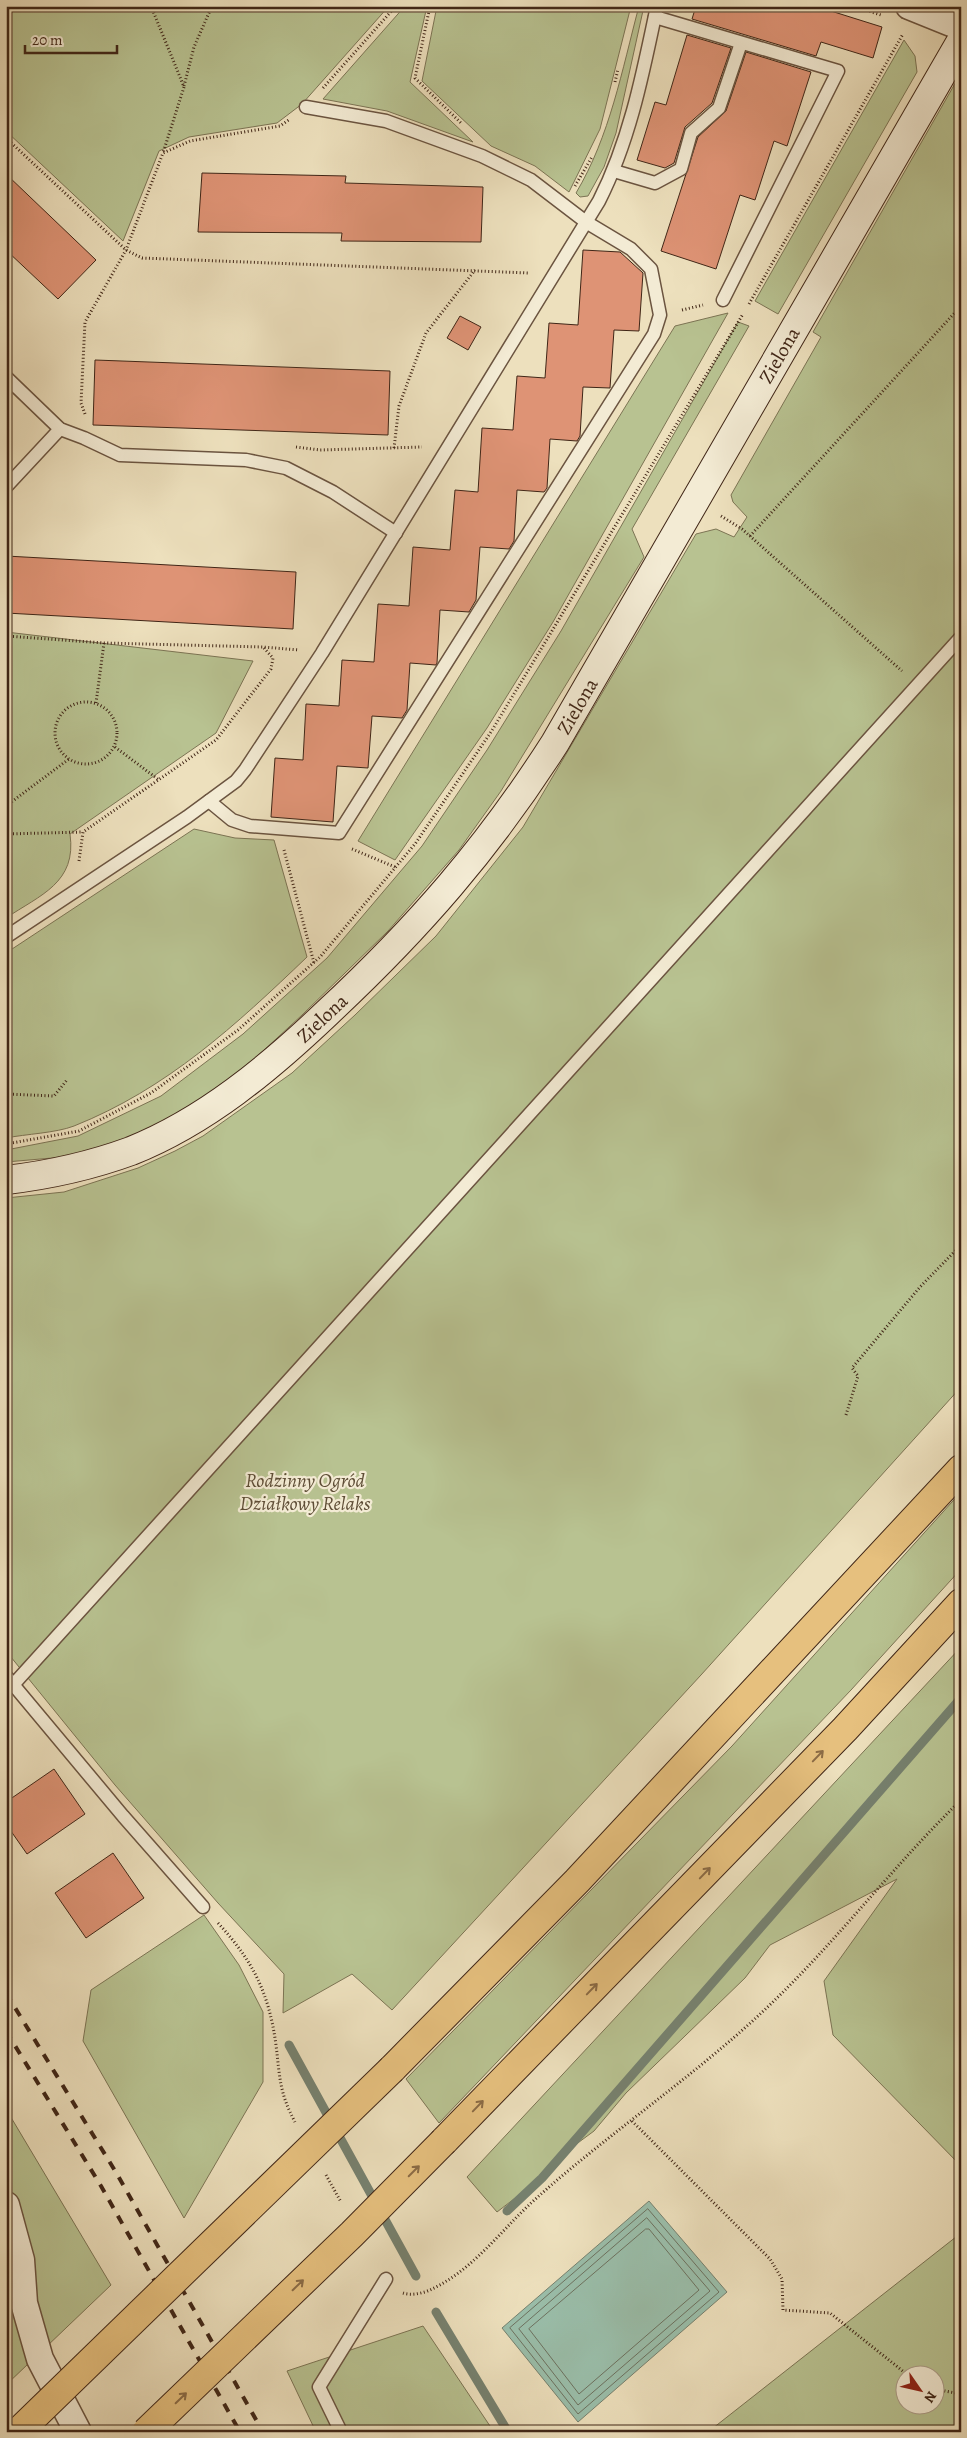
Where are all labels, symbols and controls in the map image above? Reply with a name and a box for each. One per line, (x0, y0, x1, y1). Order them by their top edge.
scale bar (25, 22, 118, 54)
text: 20 m (32, 30, 63, 50)
street label: Zielona (752, 321, 807, 388)
street label: Zielona (550, 672, 605, 739)
street label: Zielona (291, 987, 354, 1049)
park label: Rodzinny Ogród Działkowy Relaks (240, 1467, 371, 1517)
one-way arrow (812, 1750, 824, 1763)
one-way arrow (699, 1867, 711, 1879)
one-way arrow (586, 1983, 598, 1996)
one-way arrow (472, 2100, 484, 2112)
one-way arrow (408, 2165, 420, 2178)
one-way arrow (292, 2279, 305, 2291)
north arrow (894, 2366, 944, 2416)
text: N (920, 2387, 941, 2407)
one-way arrow (175, 2392, 188, 2404)

